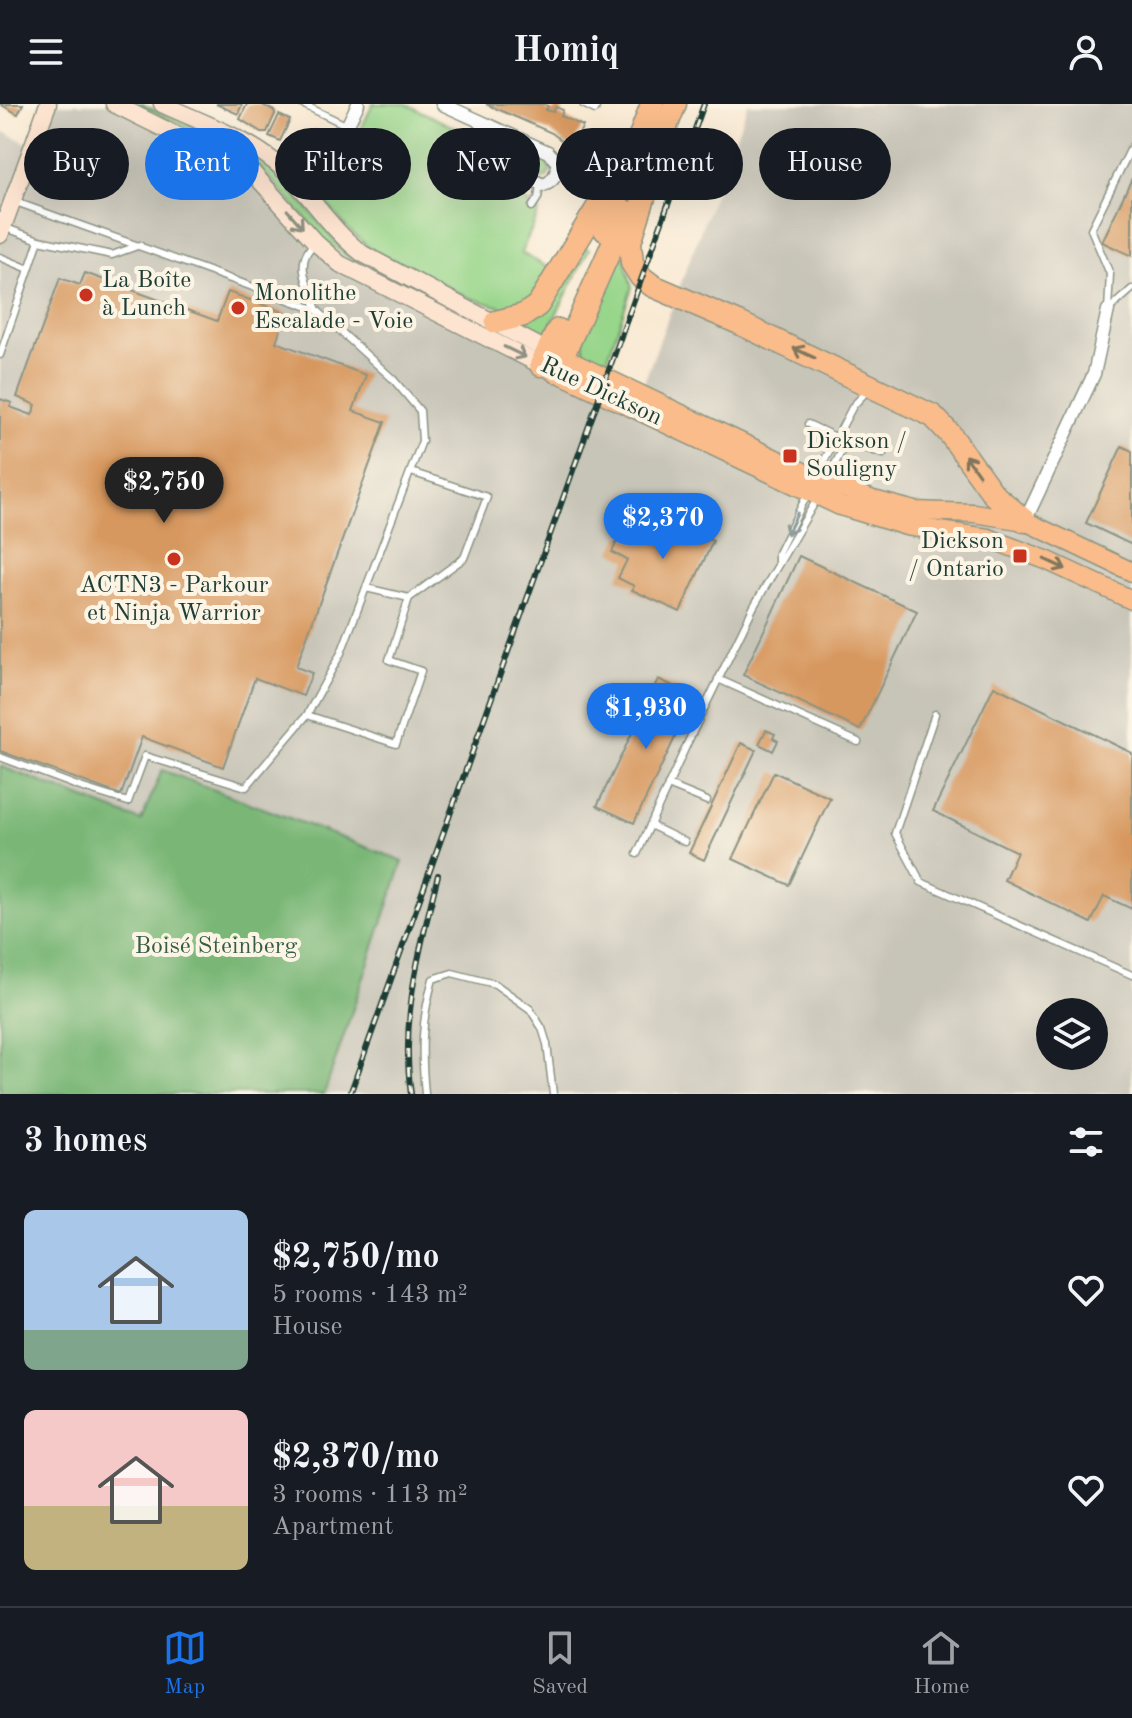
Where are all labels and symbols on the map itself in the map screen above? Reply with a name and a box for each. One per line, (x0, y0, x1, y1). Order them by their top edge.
one-way arrow (286, 209, 304, 229)
place label: La Boîte à Lunch (102, 269, 191, 321)
place label: Monolithe Escalade - Voie (254, 282, 413, 334)
marker: La Boîte à Lunch (77, 286, 95, 304)
marker: Monolithe Escalade - Voie (229, 299, 247, 317)
one-way arrow (503, 345, 527, 360)
one-way arrow (792, 345, 816, 360)
street label: Rue Dickson (536, 353, 666, 431)
place label: Dickson / Souligny (806, 430, 907, 482)
marker: Dickson / Souligny (781, 447, 799, 465)
one-way arrow (964, 454, 980, 476)
pin: $2,750 (99, 457, 229, 525)
pin: $2,370 (598, 493, 728, 561)
one-way arrow (784, 511, 799, 535)
place label: Dickson / Ontario (908, 530, 1004, 582)
marker: Dickson / Ontario (1011, 547, 1029, 565)
marker: ACTN3 - Parkour et Ninja Warrior (165, 550, 183, 568)
one-way arrow (1042, 557, 1066, 572)
place label: ACTN3 - Parkour et Ninja Warrior (79, 574, 269, 626)
pin: $1,930 (581, 683, 711, 751)
park label: Boisé Steinberg (134, 935, 298, 959)

